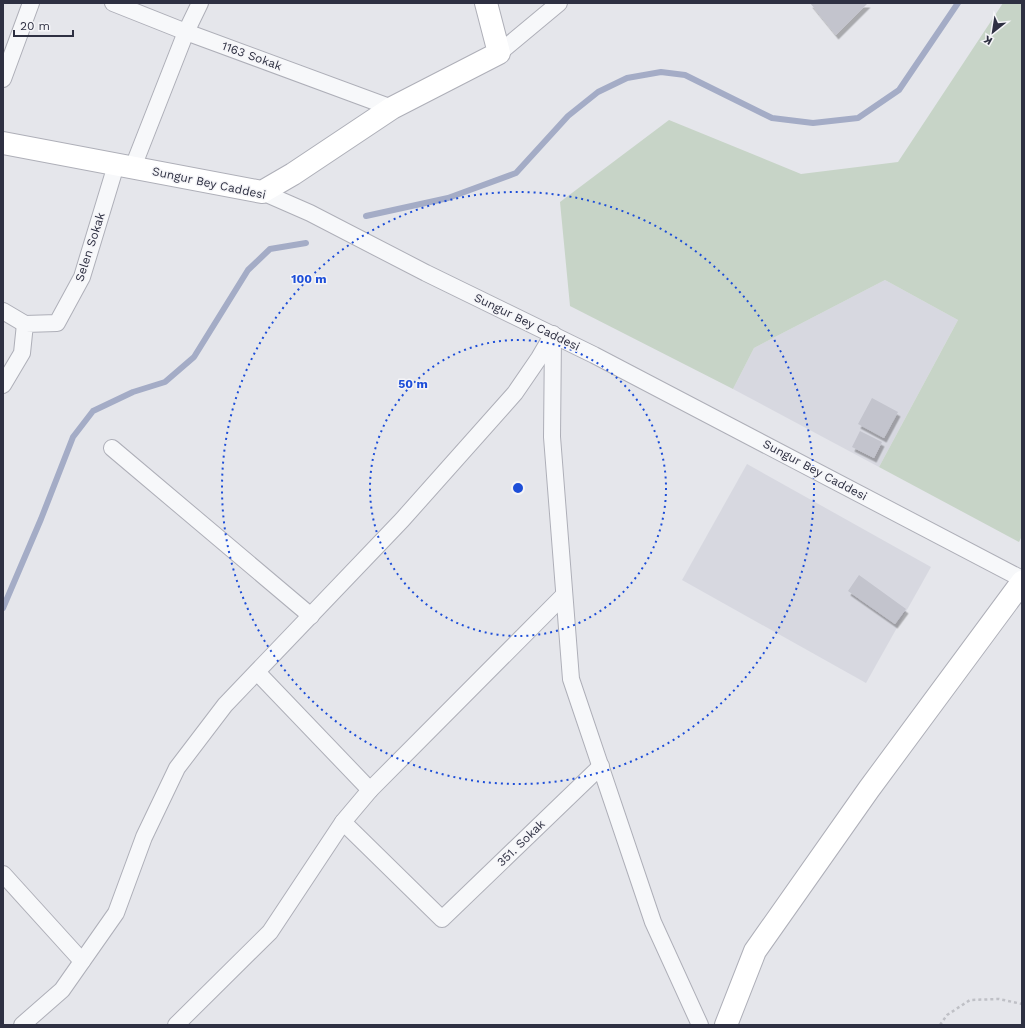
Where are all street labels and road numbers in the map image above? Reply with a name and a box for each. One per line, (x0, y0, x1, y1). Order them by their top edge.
street label: 1163 Sokak (220, 39, 284, 73)
street label: Sungur Bey Caddesi (151, 164, 267, 202)
street label: Selen Sokak (72, 210, 108, 283)
street label: Sungur Bey Caddesi (472, 290, 582, 354)
street label: Sungur Bey Caddesi (761, 437, 869, 503)
street label: 351. Sokak (494, 817, 548, 869)

